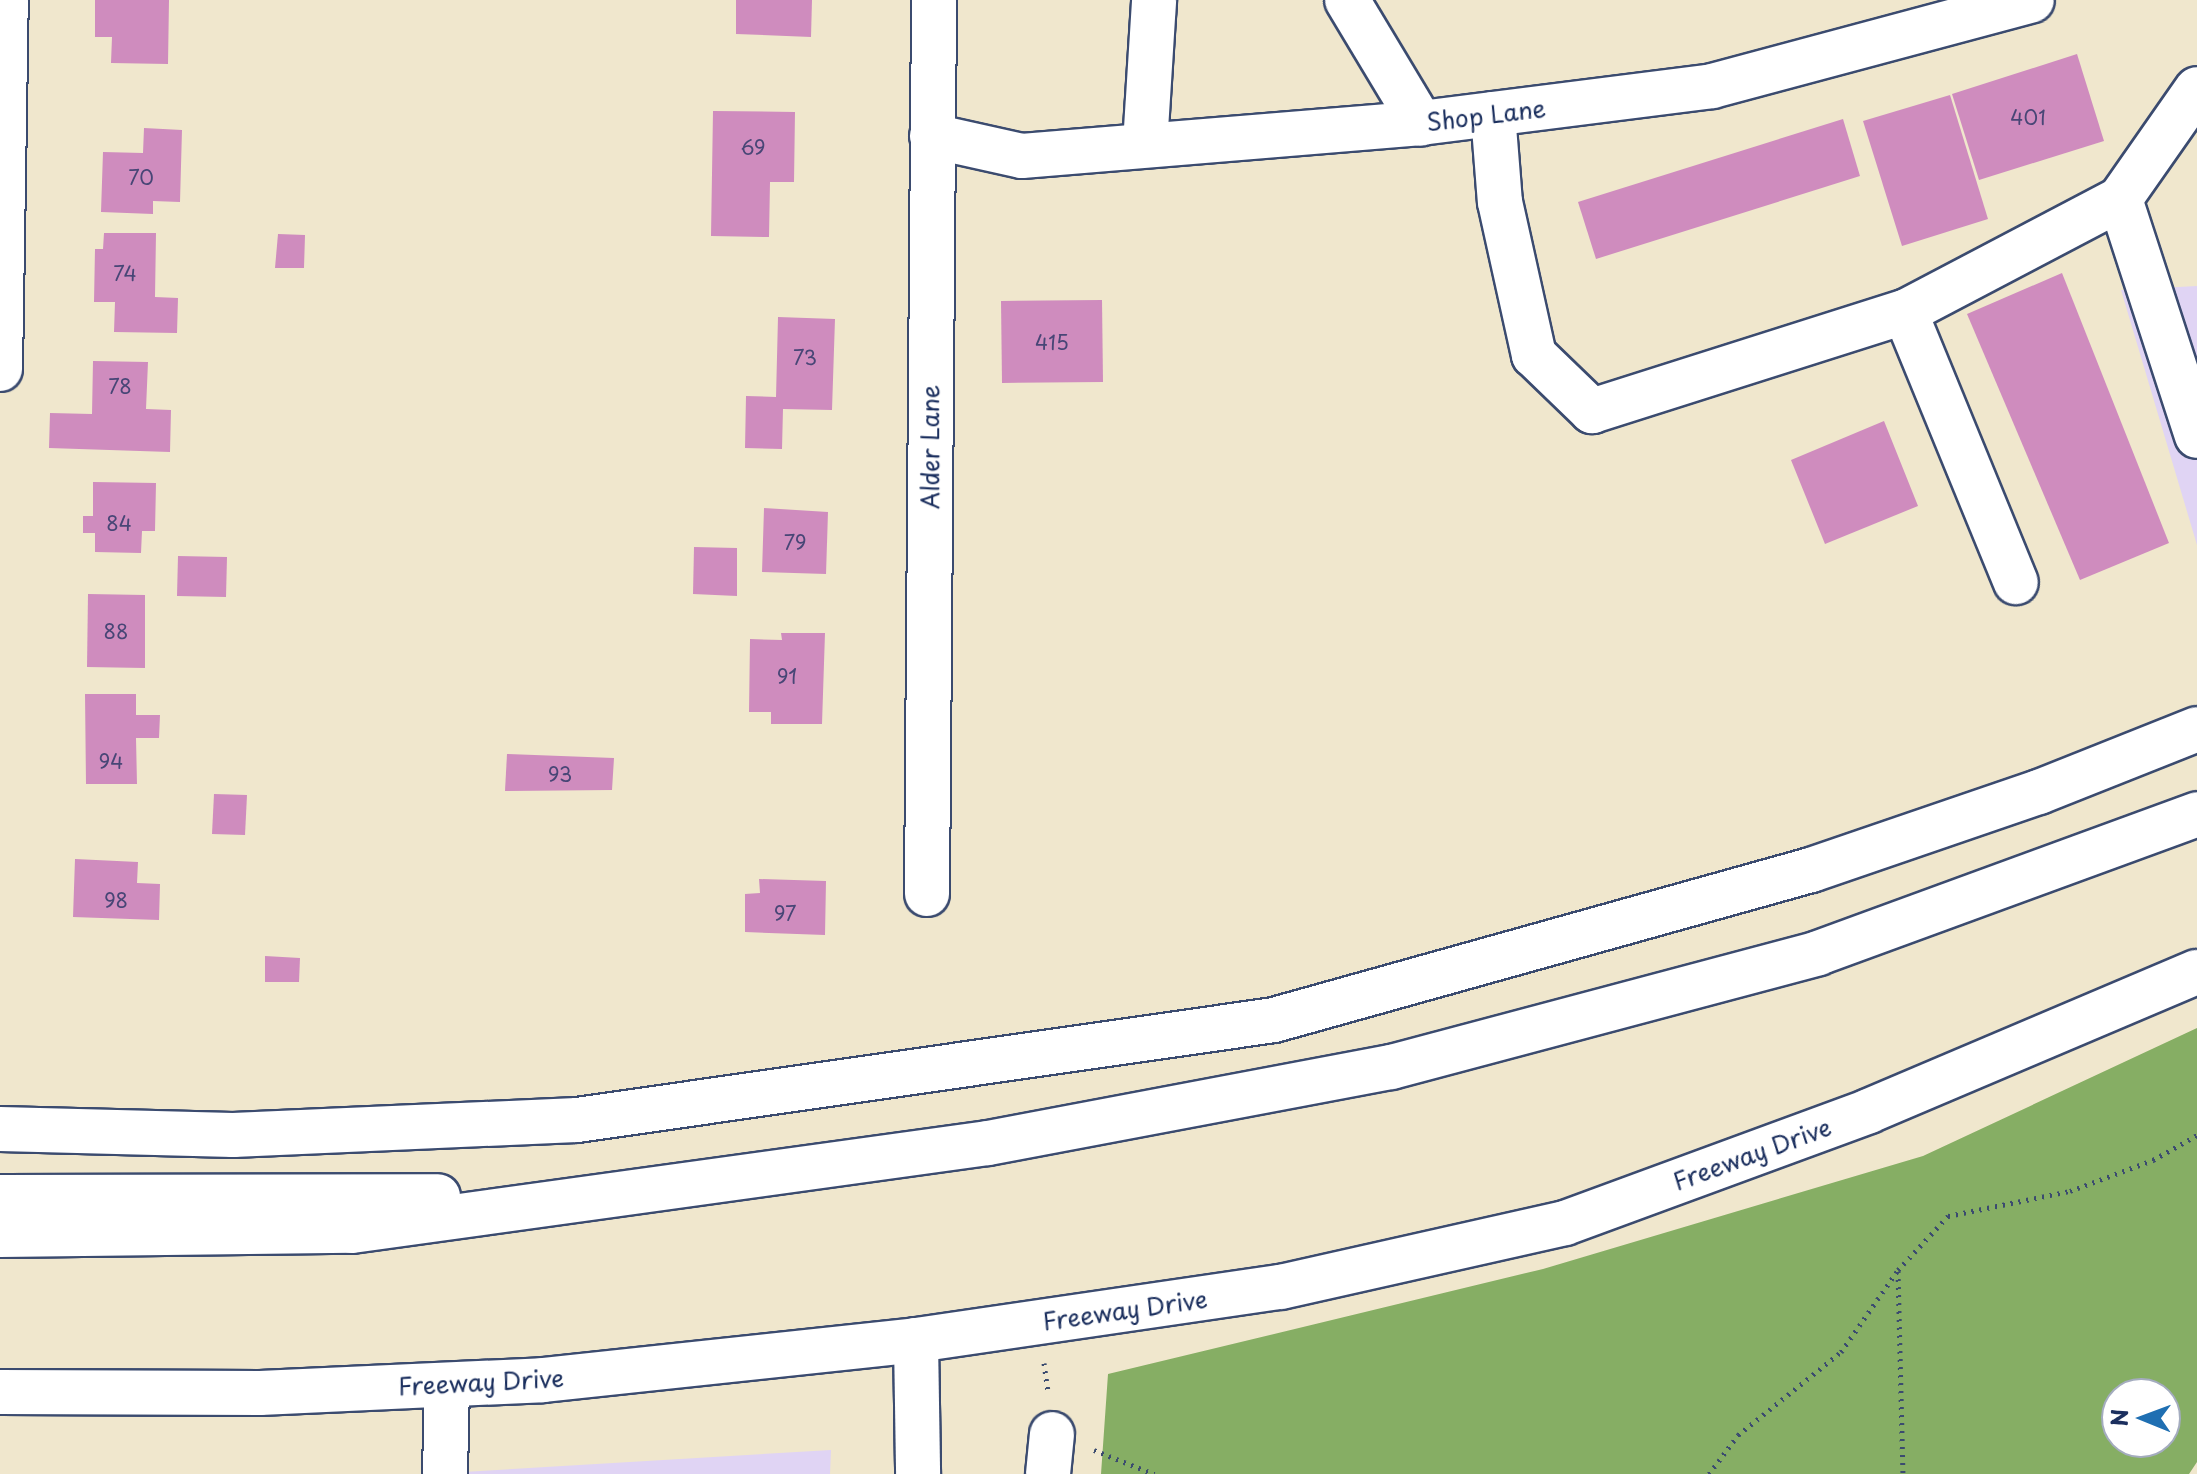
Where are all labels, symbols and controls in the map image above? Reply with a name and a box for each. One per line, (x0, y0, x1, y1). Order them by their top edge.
street label: Shop Lane (1424, 93, 1548, 137)
house number: 401 (2010, 105, 2046, 129)
house number: 69 (740, 135, 766, 159)
house number: 70 (128, 165, 154, 189)
house number: 74 (113, 261, 137, 285)
house number: 415 (1035, 330, 1069, 354)
house number: 73 (793, 345, 817, 369)
house number: 78 (108, 374, 132, 398)
street label: Alder Lane (916, 385, 944, 509)
house number: 84 (106, 511, 132, 535)
house number: 79 (784, 530, 806, 554)
house number: 88 (104, 619, 128, 643)
house number: 91 (777, 664, 797, 688)
house number: 94 (99, 749, 123, 773)
house number: 93 (548, 762, 572, 786)
house number: 98 (104, 888, 128, 912)
house number: 97 (774, 901, 796, 925)
street label: Freeway Drive (1669, 1112, 1835, 1196)
street label: Freeway Drive (1040, 1284, 1210, 1336)
street label: Freeway Drive (397, 1363, 565, 1401)
north arrow (2101, 1378, 2181, 1458)
text: N (2102, 1409, 2135, 1427)

